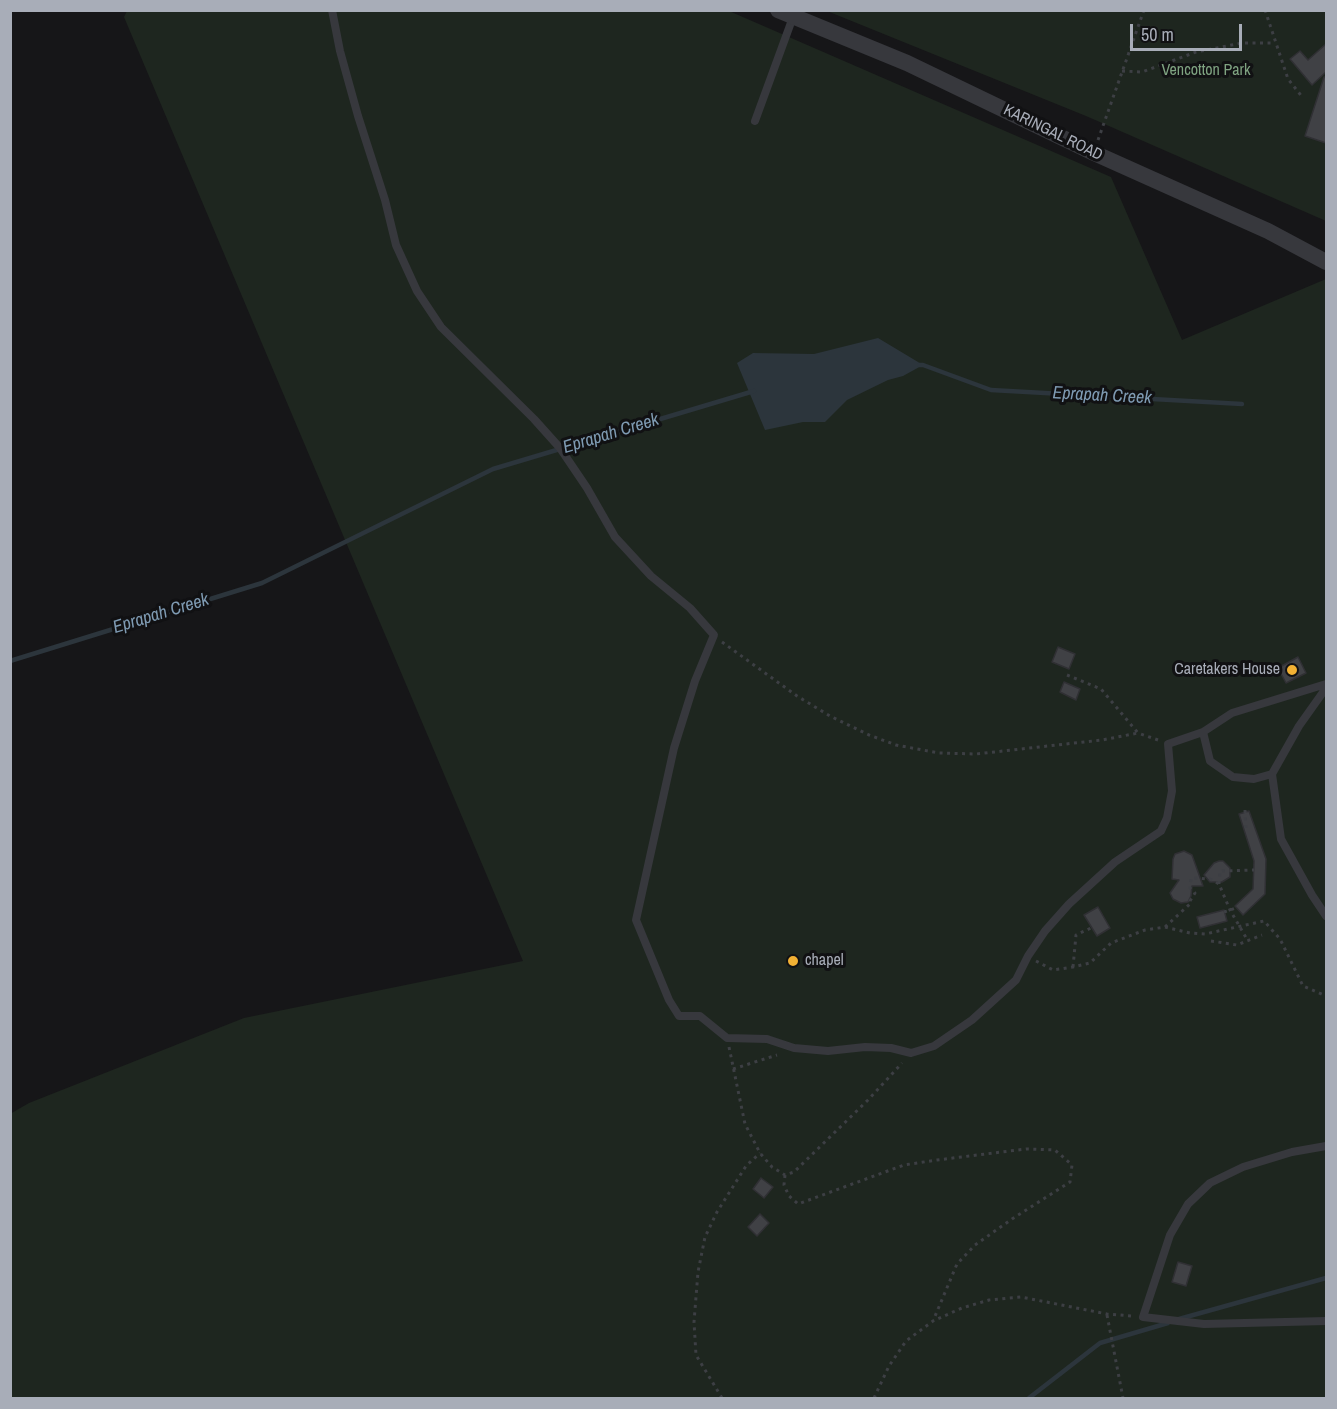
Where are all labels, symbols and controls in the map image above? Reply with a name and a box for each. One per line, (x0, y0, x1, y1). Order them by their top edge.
scale bar (1133, 12, 1246, 50)
text: 50 m (1141, 22, 1174, 47)
park label: Vencotton Park (1162, 61, 1250, 81)
street label: KARINGAL ROAD (1000, 101, 1106, 165)
water label: Eprapah Creek (1052, 383, 1152, 409)
water label: Eprapah Creek (560, 409, 662, 459)
water label: Eprapah Creek (110, 589, 212, 639)
place label: Caretakers House (1174, 660, 1280, 680)
marker: Caretakers House (1285, 663, 1299, 677)
place label: chapel (805, 951, 844, 971)
marker: chapel (786, 954, 800, 968)

